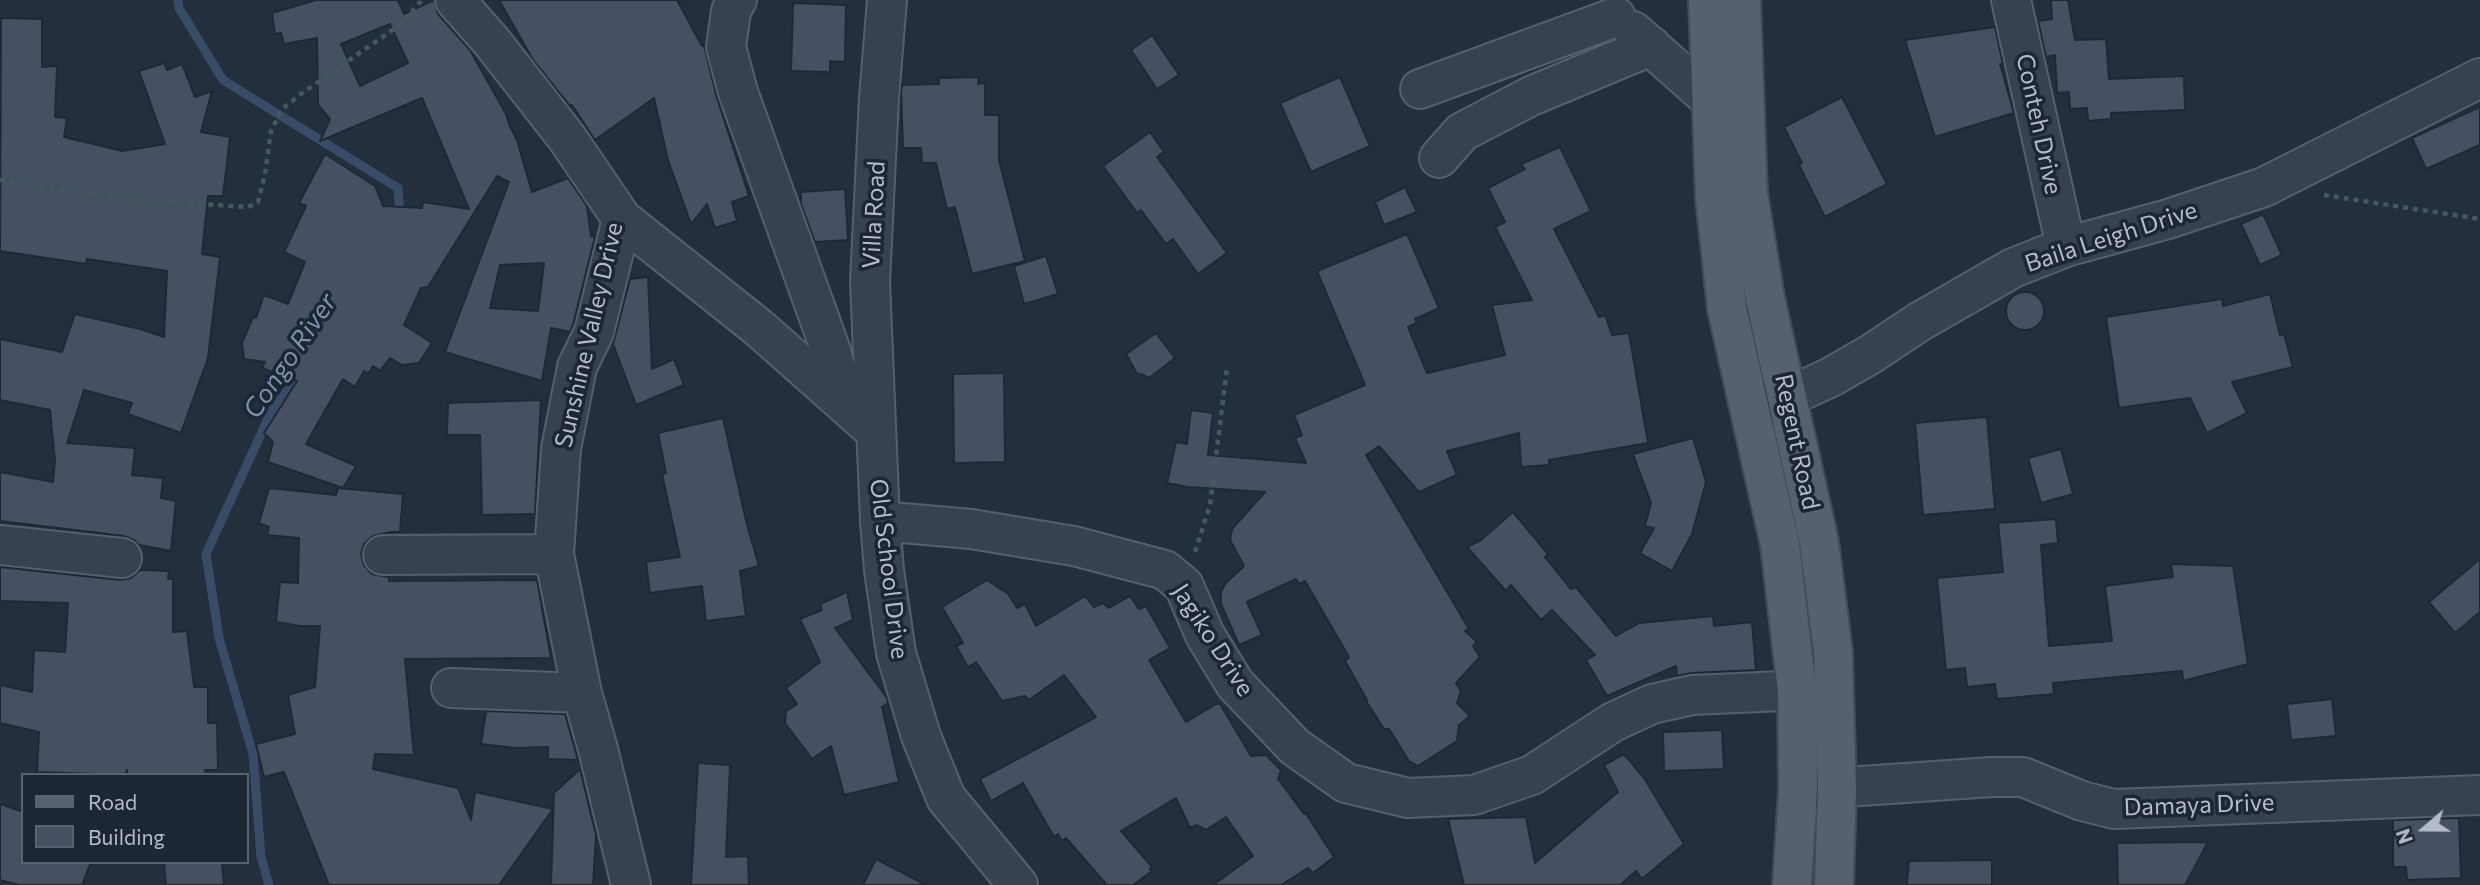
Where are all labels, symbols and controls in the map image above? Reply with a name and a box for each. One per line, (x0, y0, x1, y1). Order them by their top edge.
street label: Conteh Drive (2010, 51, 2068, 197)
street label: Villa Road (857, 160, 891, 270)
street label: Baila Leigh Drive (2021, 196, 2201, 278)
street label: Sunshine Valley Drive (549, 220, 629, 450)
water label: Congo River (237, 288, 343, 424)
street label: Regent Road (1769, 372, 1825, 512)
street label: Old School Drive (864, 477, 914, 661)
street label: Jagiko Drive (1166, 578, 1260, 702)
legend (21, 773, 248, 864)
street label: Damaya Drive (2123, 788, 2275, 822)
text: Road (88, 789, 137, 814)
north arrow (2389, 794, 2459, 864)
text: Building (88, 824, 165, 849)
text: N (2391, 826, 2417, 847)

